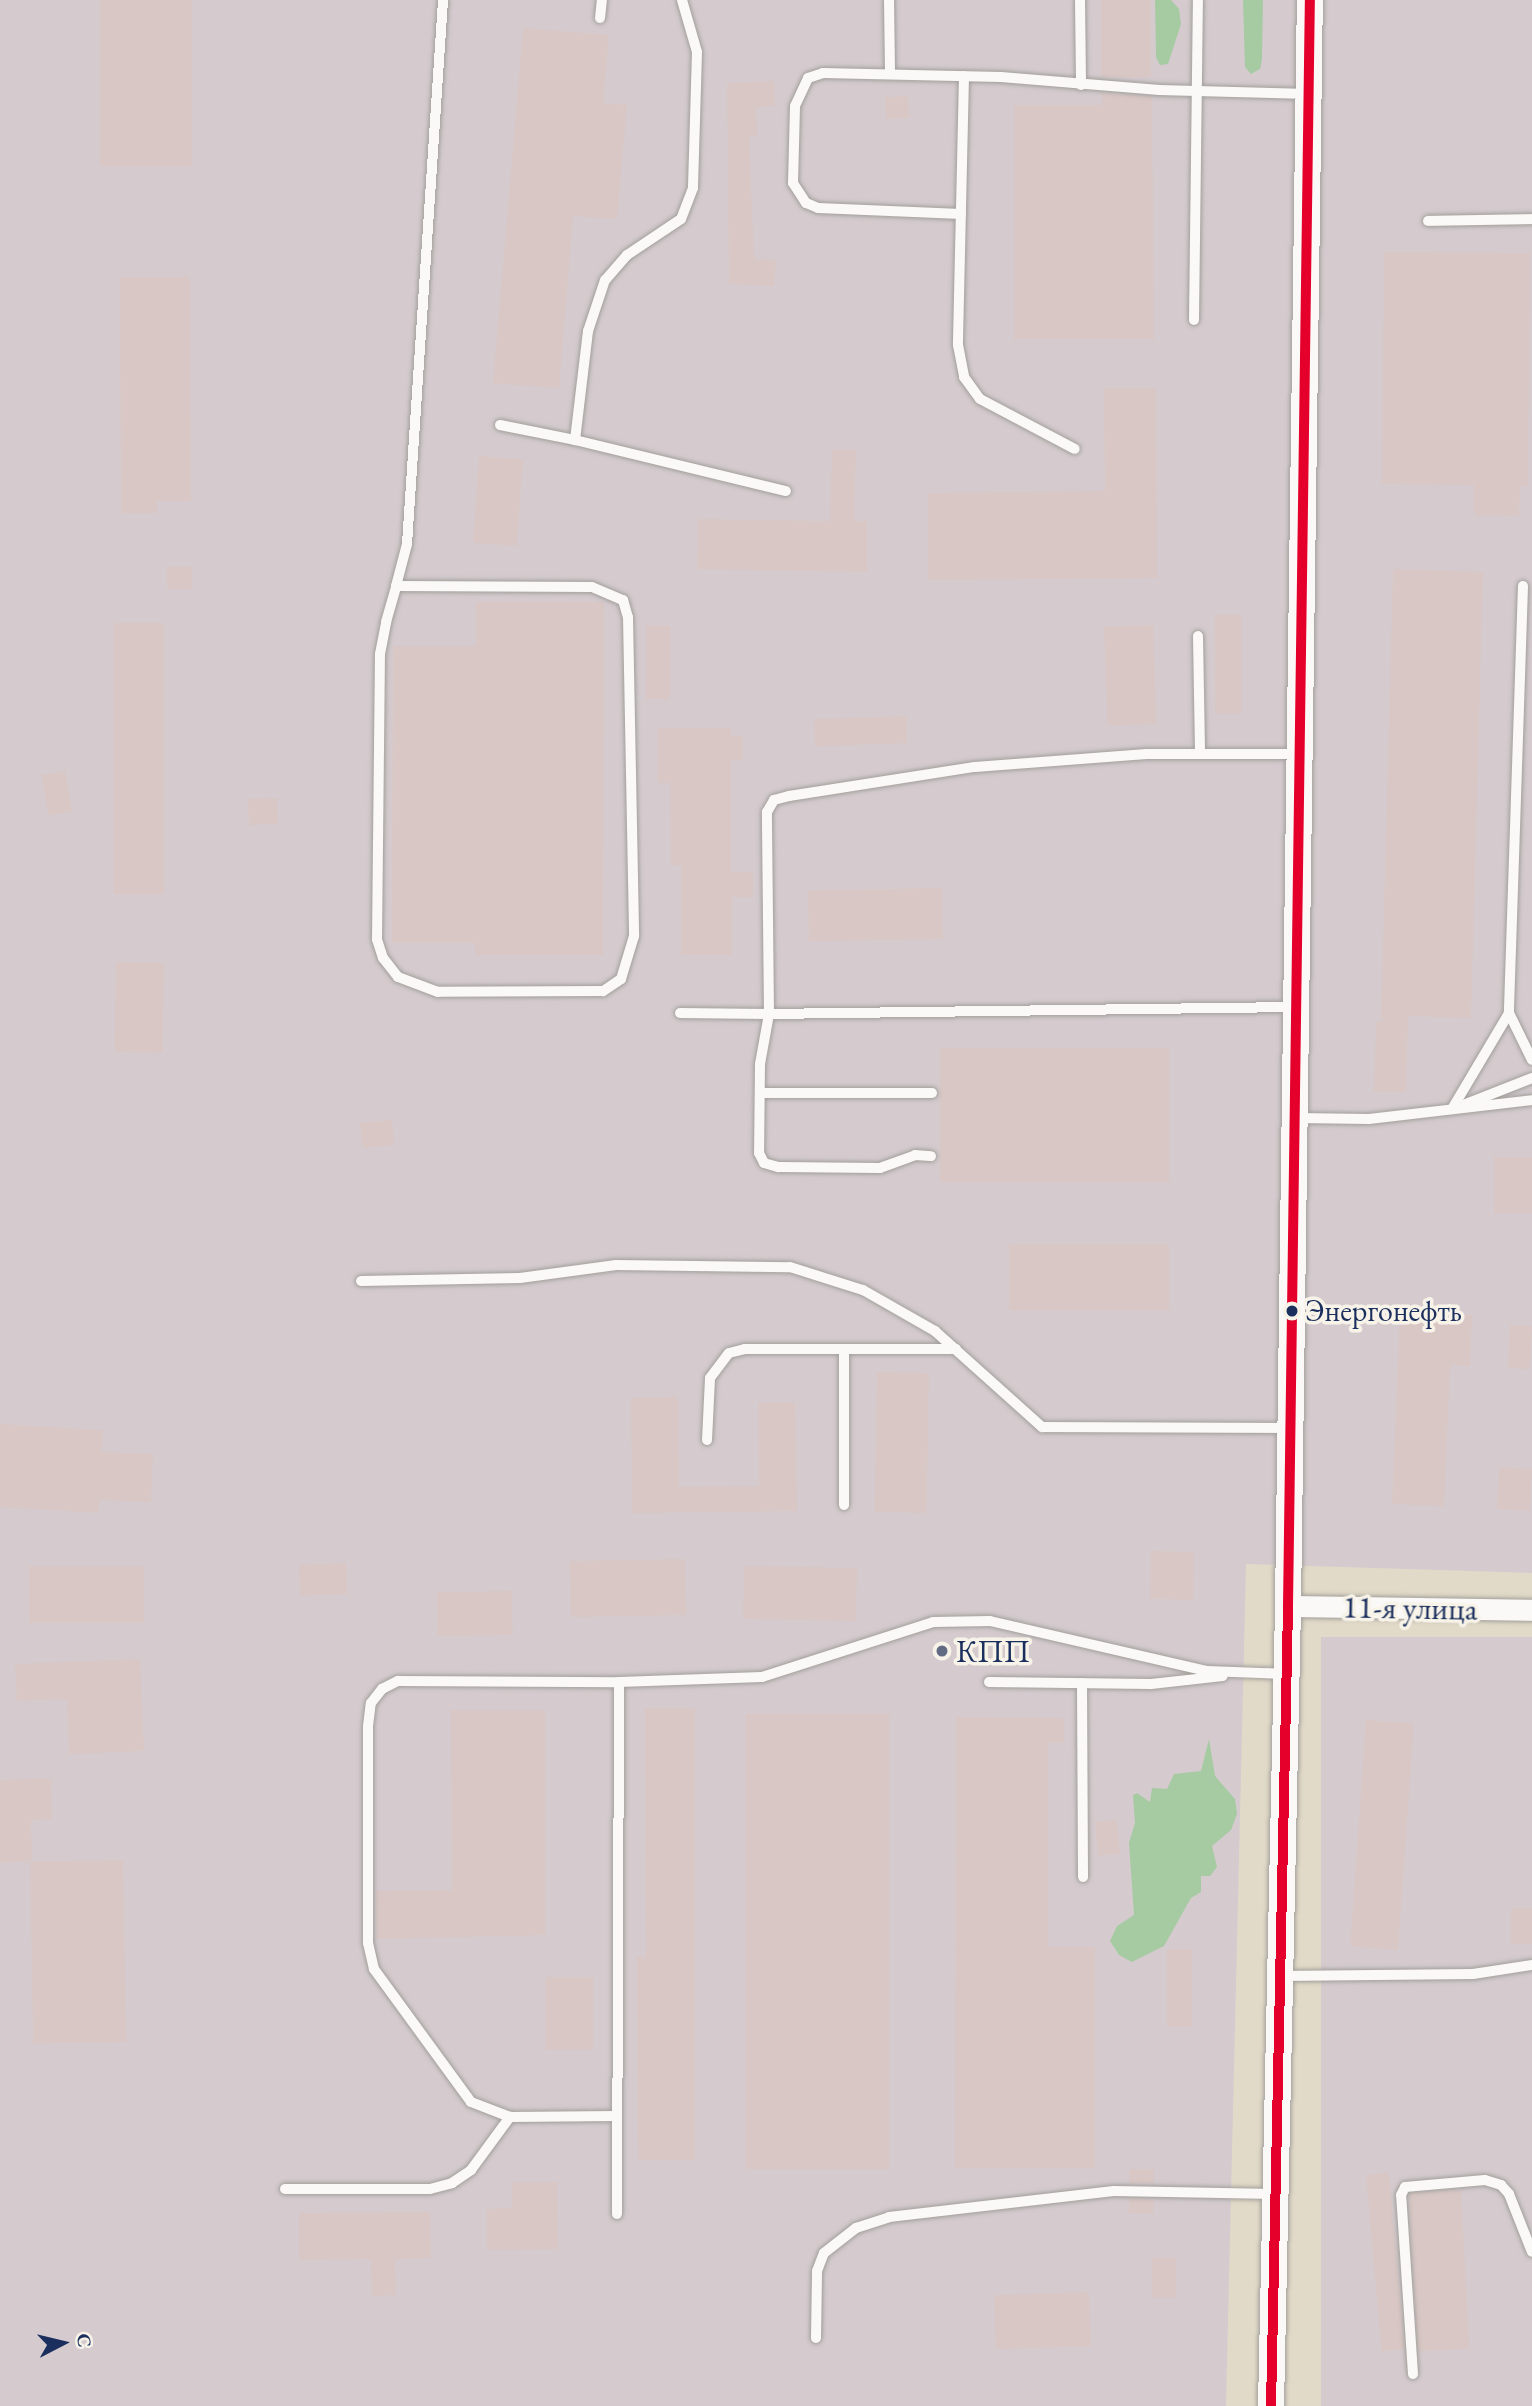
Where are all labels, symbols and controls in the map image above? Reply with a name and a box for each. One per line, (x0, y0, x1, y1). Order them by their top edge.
place label: Энергонефть (1305, 1293, 1462, 1329)
marker: Энергонефть (1285, 1304, 1299, 1318)
street label: 11-я улица (1342, 1588, 1478, 1628)
place label: КПП (956, 1632, 1030, 1670)
marker: КПП (934, 1643, 950, 1659)
north arrow (28, 2308, 98, 2378)
text: С (71, 2332, 98, 2349)

